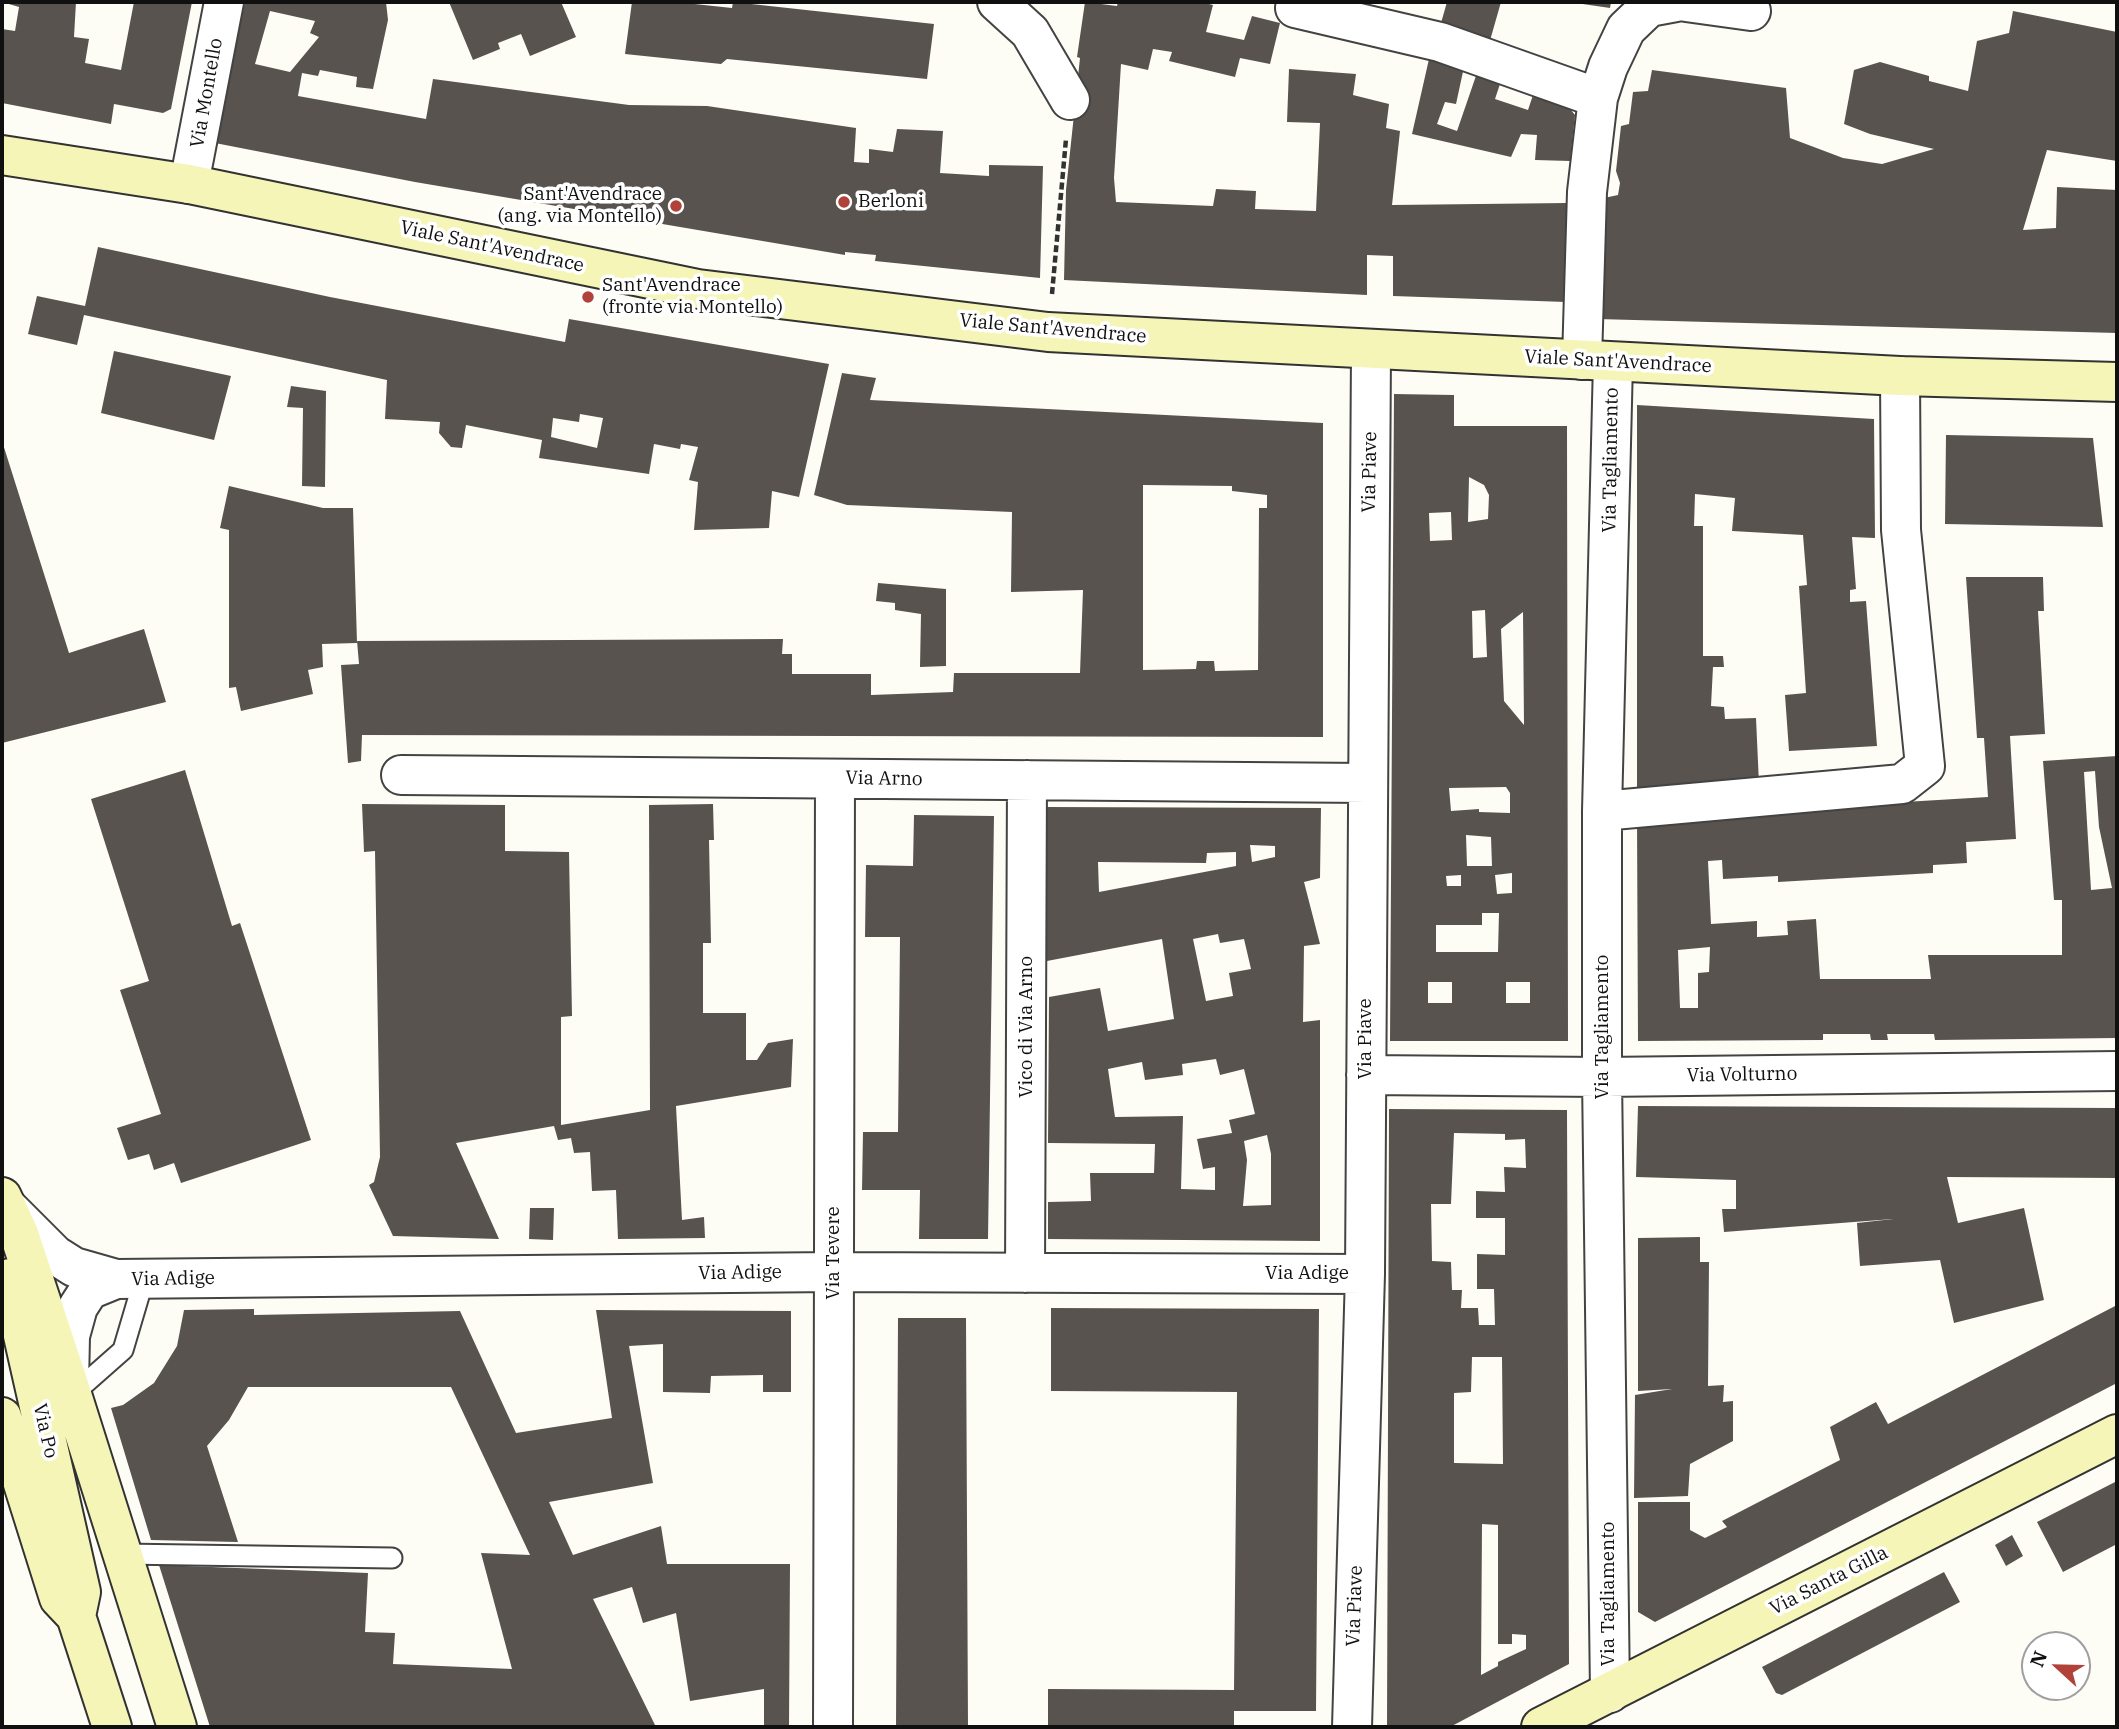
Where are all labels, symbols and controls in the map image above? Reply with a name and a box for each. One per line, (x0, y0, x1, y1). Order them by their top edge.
street label: Via Montello (186, 36, 228, 150)
place label: Sant'Avendrace (ang. via Montello) (498, 184, 662, 228)
place label: Berloni (858, 191, 924, 213)
marker: Berloni (836, 194, 852, 210)
marker: Sant'Avendrace (ang. via Montello) (668, 198, 684, 214)
street label: Viale Sant'Avendrace (398, 216, 586, 278)
place label: Sant'Avendrace (fronte via Montello) (602, 275, 783, 319)
marker: Sant'Avendrace (fronte via Montello) (580, 289, 596, 305)
street label: Viale Sant'Avendrace (959, 309, 1147, 349)
street label: Viale Sant'Avendrace (1524, 346, 1712, 378)
street label: Via Tagliamento (1598, 387, 1624, 533)
street label: Via Piave (1358, 431, 1382, 513)
street label: Via Arno (845, 767, 923, 791)
street label: Via Tagliamento (1592, 954, 1614, 1100)
street label: Vico di Via Arno (1016, 956, 1038, 1098)
street label: Via Piave (1355, 998, 1377, 1080)
street label: Via Volturno (1686, 1063, 1798, 1087)
street label: Via Tevere (823, 1206, 845, 1300)
street label: Via Adige (698, 1261, 782, 1285)
street label: Via Adige (1265, 1263, 1349, 1285)
street label: Via Adige (131, 1267, 215, 1291)
street label: Via Po (28, 1402, 62, 1460)
street label: Via Tagliamento (1598, 1521, 1620, 1667)
street label: Via Santa Gilla (1766, 1541, 1892, 1621)
street label: Via Piave (1342, 1565, 1368, 1647)
north arrow (2021, 1631, 2091, 1701)
text: N (2024, 1647, 2052, 1670)

